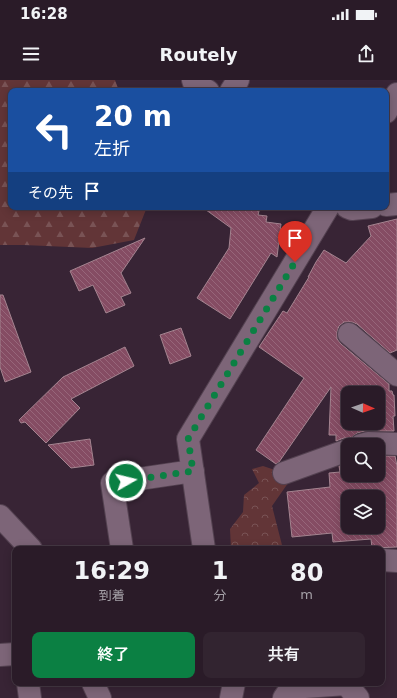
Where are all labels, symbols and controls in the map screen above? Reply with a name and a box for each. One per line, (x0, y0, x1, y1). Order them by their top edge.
text: 16:28 (20, 5, 68, 23)
icon: menu (20, 43, 42, 65)
icon: share (355, 43, 377, 65)
text: Routely (160, 44, 237, 65)
text: 20 m (94, 100, 172, 133)
icon: left (28, 104, 80, 156)
text: 左折 (94, 138, 130, 159)
icon: arrive (81, 180, 103, 202)
text: その先 (28, 184, 73, 202)
pin (278, 221, 312, 262)
icon: arrive (284, 227, 306, 249)
north arrow (341, 386, 385, 430)
map controls (341, 386, 385, 534)
button: search (341, 438, 385, 482)
position arrow (105, 460, 147, 502)
button: layers (341, 490, 385, 534)
text: 16:29 (74, 557, 150, 585)
text: 1 (212, 557, 228, 585)
text: 80 (290, 559, 323, 587)
text: m (300, 587, 313, 602)
text: 到着 (99, 588, 125, 603)
text: 分 (213, 588, 226, 603)
button: 終了 (32, 632, 195, 678)
button: 共有 (203, 632, 365, 678)

